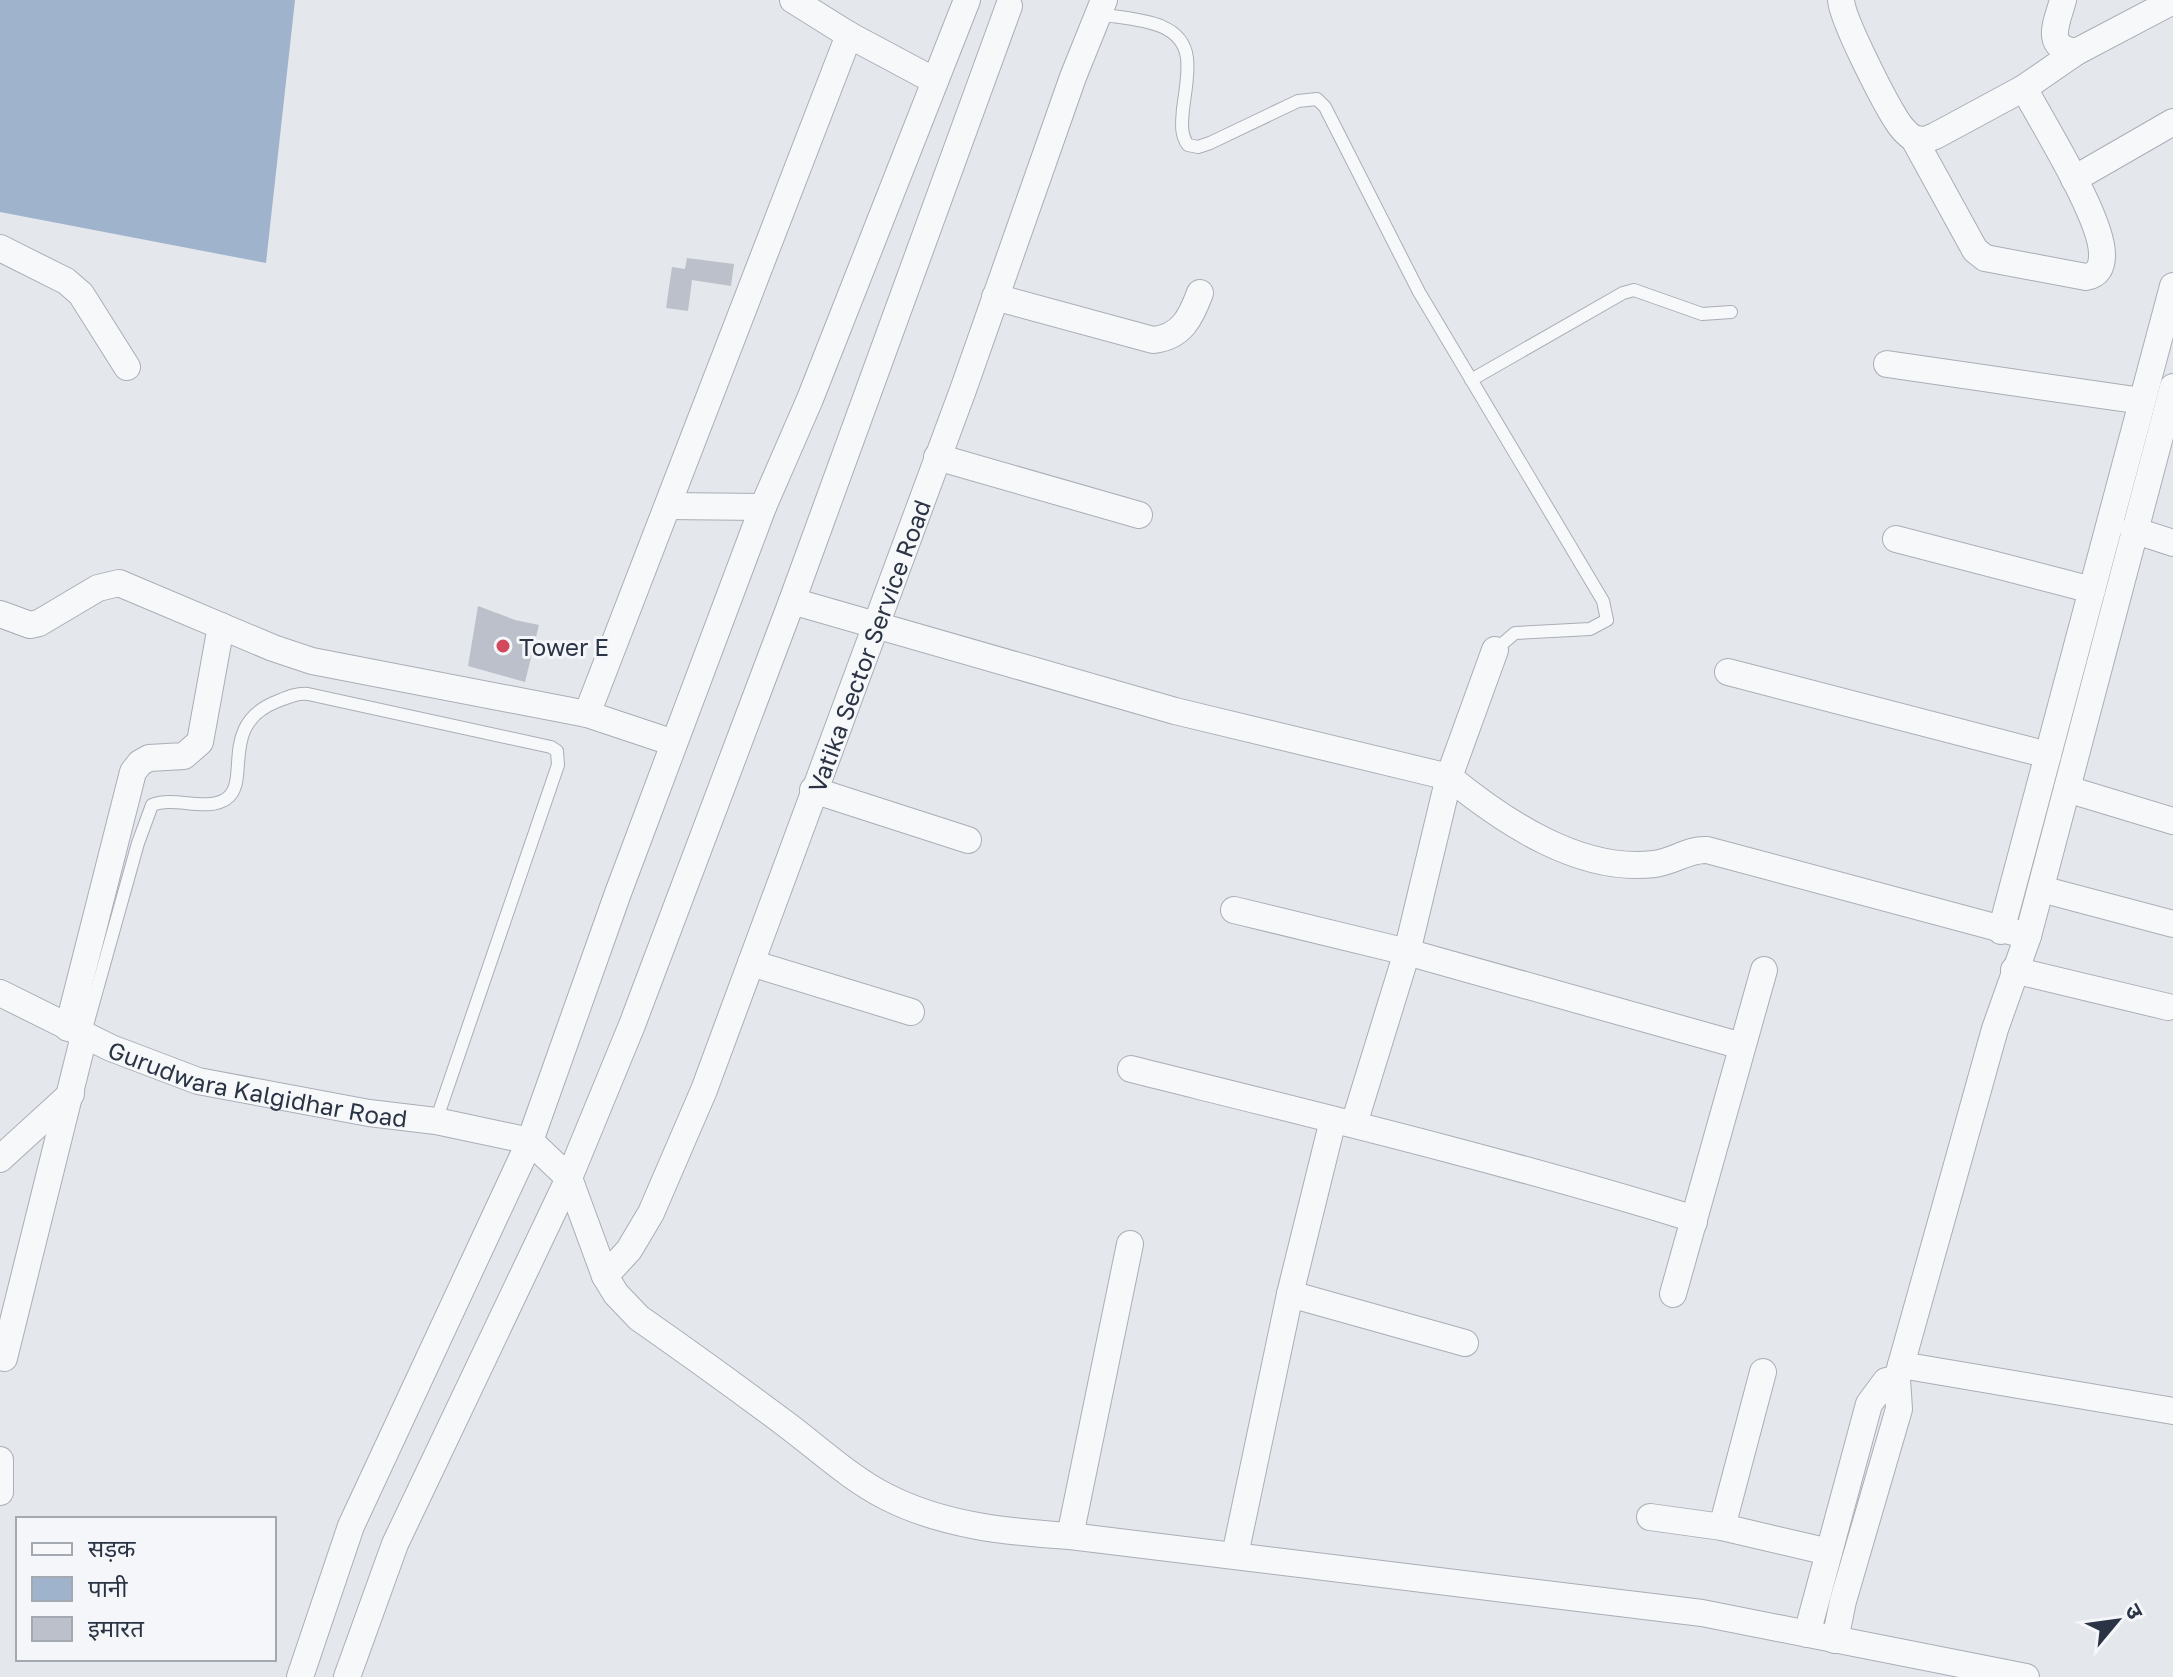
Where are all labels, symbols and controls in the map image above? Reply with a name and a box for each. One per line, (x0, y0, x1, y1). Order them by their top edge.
street label: Vatika Sector Service Road (801, 495, 936, 796)
place label: Tower E (519, 632, 609, 661)
marker: Tower E (494, 637, 512, 655)
street label: Gurudwara Kalgidhar Road (104, 1034, 409, 1132)
legend (16, 1517, 276, 1661)
text: सड़क (88, 1533, 136, 1562)
text: पानी (88, 1573, 128, 1602)
north arrow (2077, 1581, 2157, 1661)
text: उ (2120, 1599, 2150, 1624)
text: इमारत (88, 1613, 145, 1642)

